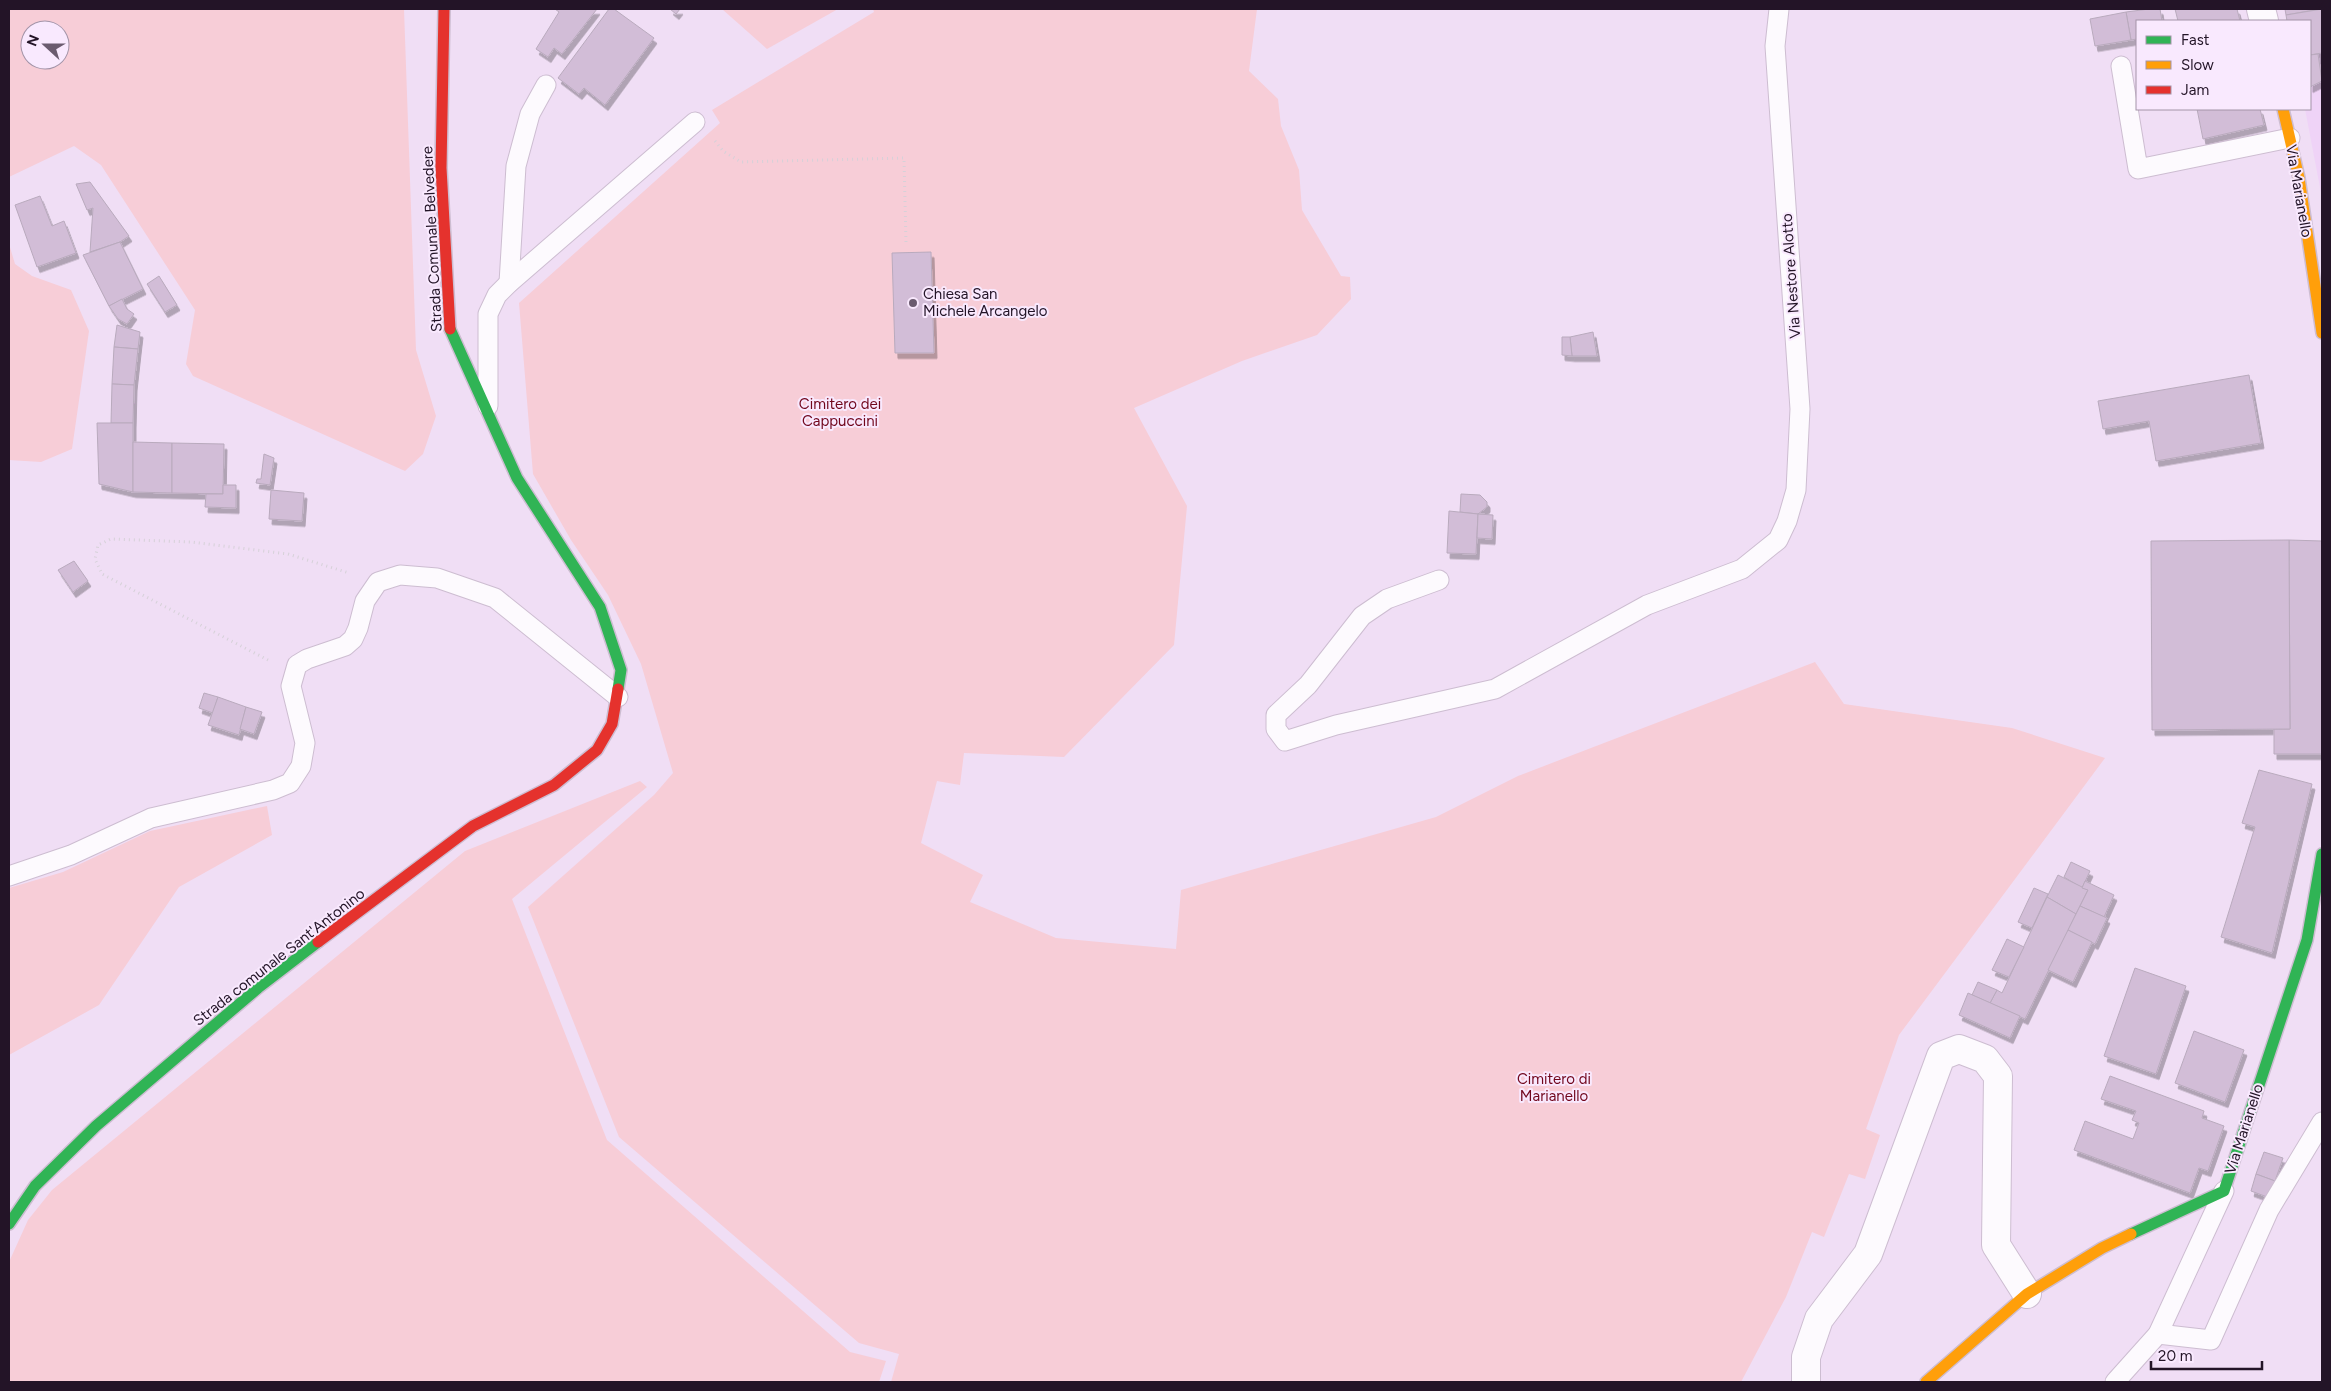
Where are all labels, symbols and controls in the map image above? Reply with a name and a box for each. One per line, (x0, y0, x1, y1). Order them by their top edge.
north arrow (20, 20, 70, 70)
legend (2136, 20, 2311, 110)
text: Fast (2181, 31, 2210, 49)
text: N (23, 32, 43, 49)
text: Slow (2181, 56, 2214, 74)
text: Jam (2181, 81, 2209, 99)
street label: Via Marianello (2282, 143, 2316, 239)
street label: Strada Comunale Belvedere (418, 145, 446, 333)
street label: Via Nestore Alotto (1778, 212, 1804, 339)
place label: Chiesa San Michele Arcangelo (923, 285, 1048, 320)
marker: Chiesa San Michele Arcangelo (907, 297, 919, 309)
park label: Cimitero dei Cappuccini (799, 395, 881, 430)
street label: Strada comunale Sant'Antonino (190, 884, 369, 1030)
park label: Cimitero di Marianello (1517, 1070, 1591, 1105)
street label: Via Marianello (2221, 1081, 2267, 1176)
scale bar (2151, 1338, 2262, 1370)
text: 20 m (2158, 1347, 2192, 1365)

